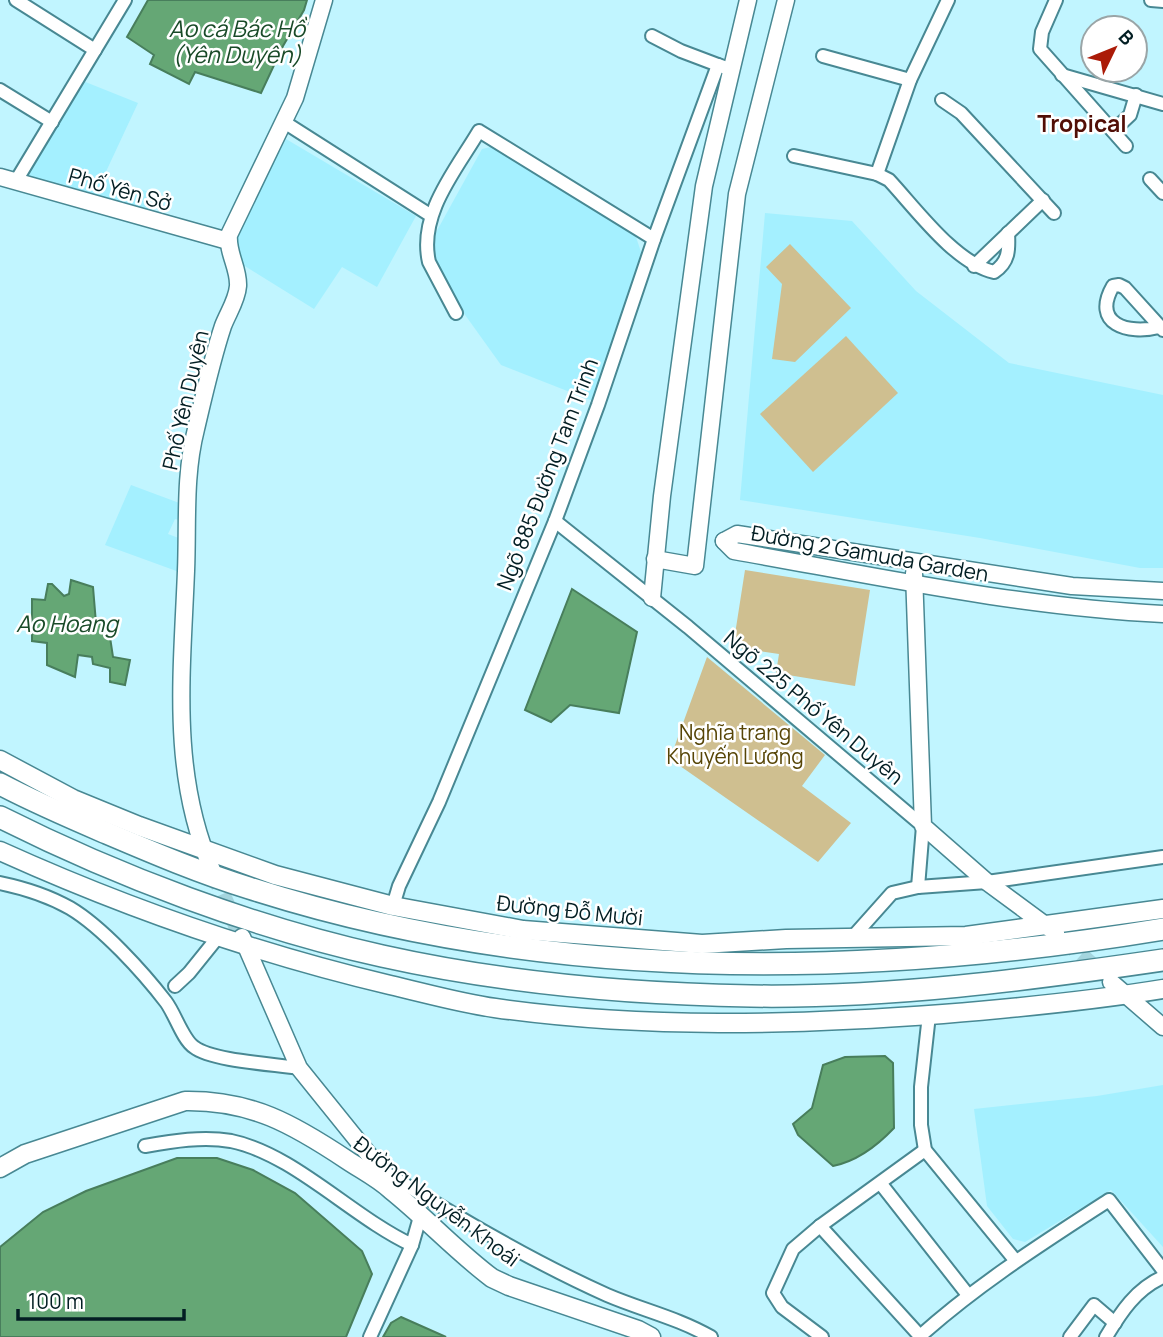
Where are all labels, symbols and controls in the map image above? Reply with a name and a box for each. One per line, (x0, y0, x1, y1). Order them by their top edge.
water label: Ao cá Bác Hồ (Yên Duyên) (169, 12, 308, 70)
north arrow (1079, 14, 1149, 84)
text: B (1113, 24, 1140, 51)
district label: Tropical (1037, 107, 1127, 139)
street label: Phố Yên Sở (65, 161, 175, 217)
street label: Phố Yên Duyên (155, 327, 215, 473)
street label: Ngõ 885 Đường Tam Trinh (490, 354, 604, 594)
street label: Đường 2 Gamuda Garden (749, 518, 991, 588)
water label: Ao Hoang (16, 607, 120, 639)
street label: Ngõ 225 Phố Yên Duyên (718, 624, 910, 790)
park label: Nghĩa trang Khuyến Lương (666, 718, 804, 770)
street label: Đường Đỗ Mười (496, 888, 644, 932)
street label: Đường Nguyễn Khoái (348, 1129, 526, 1273)
scale bar (18, 1278, 184, 1322)
text: 100 m (28, 1287, 84, 1315)

